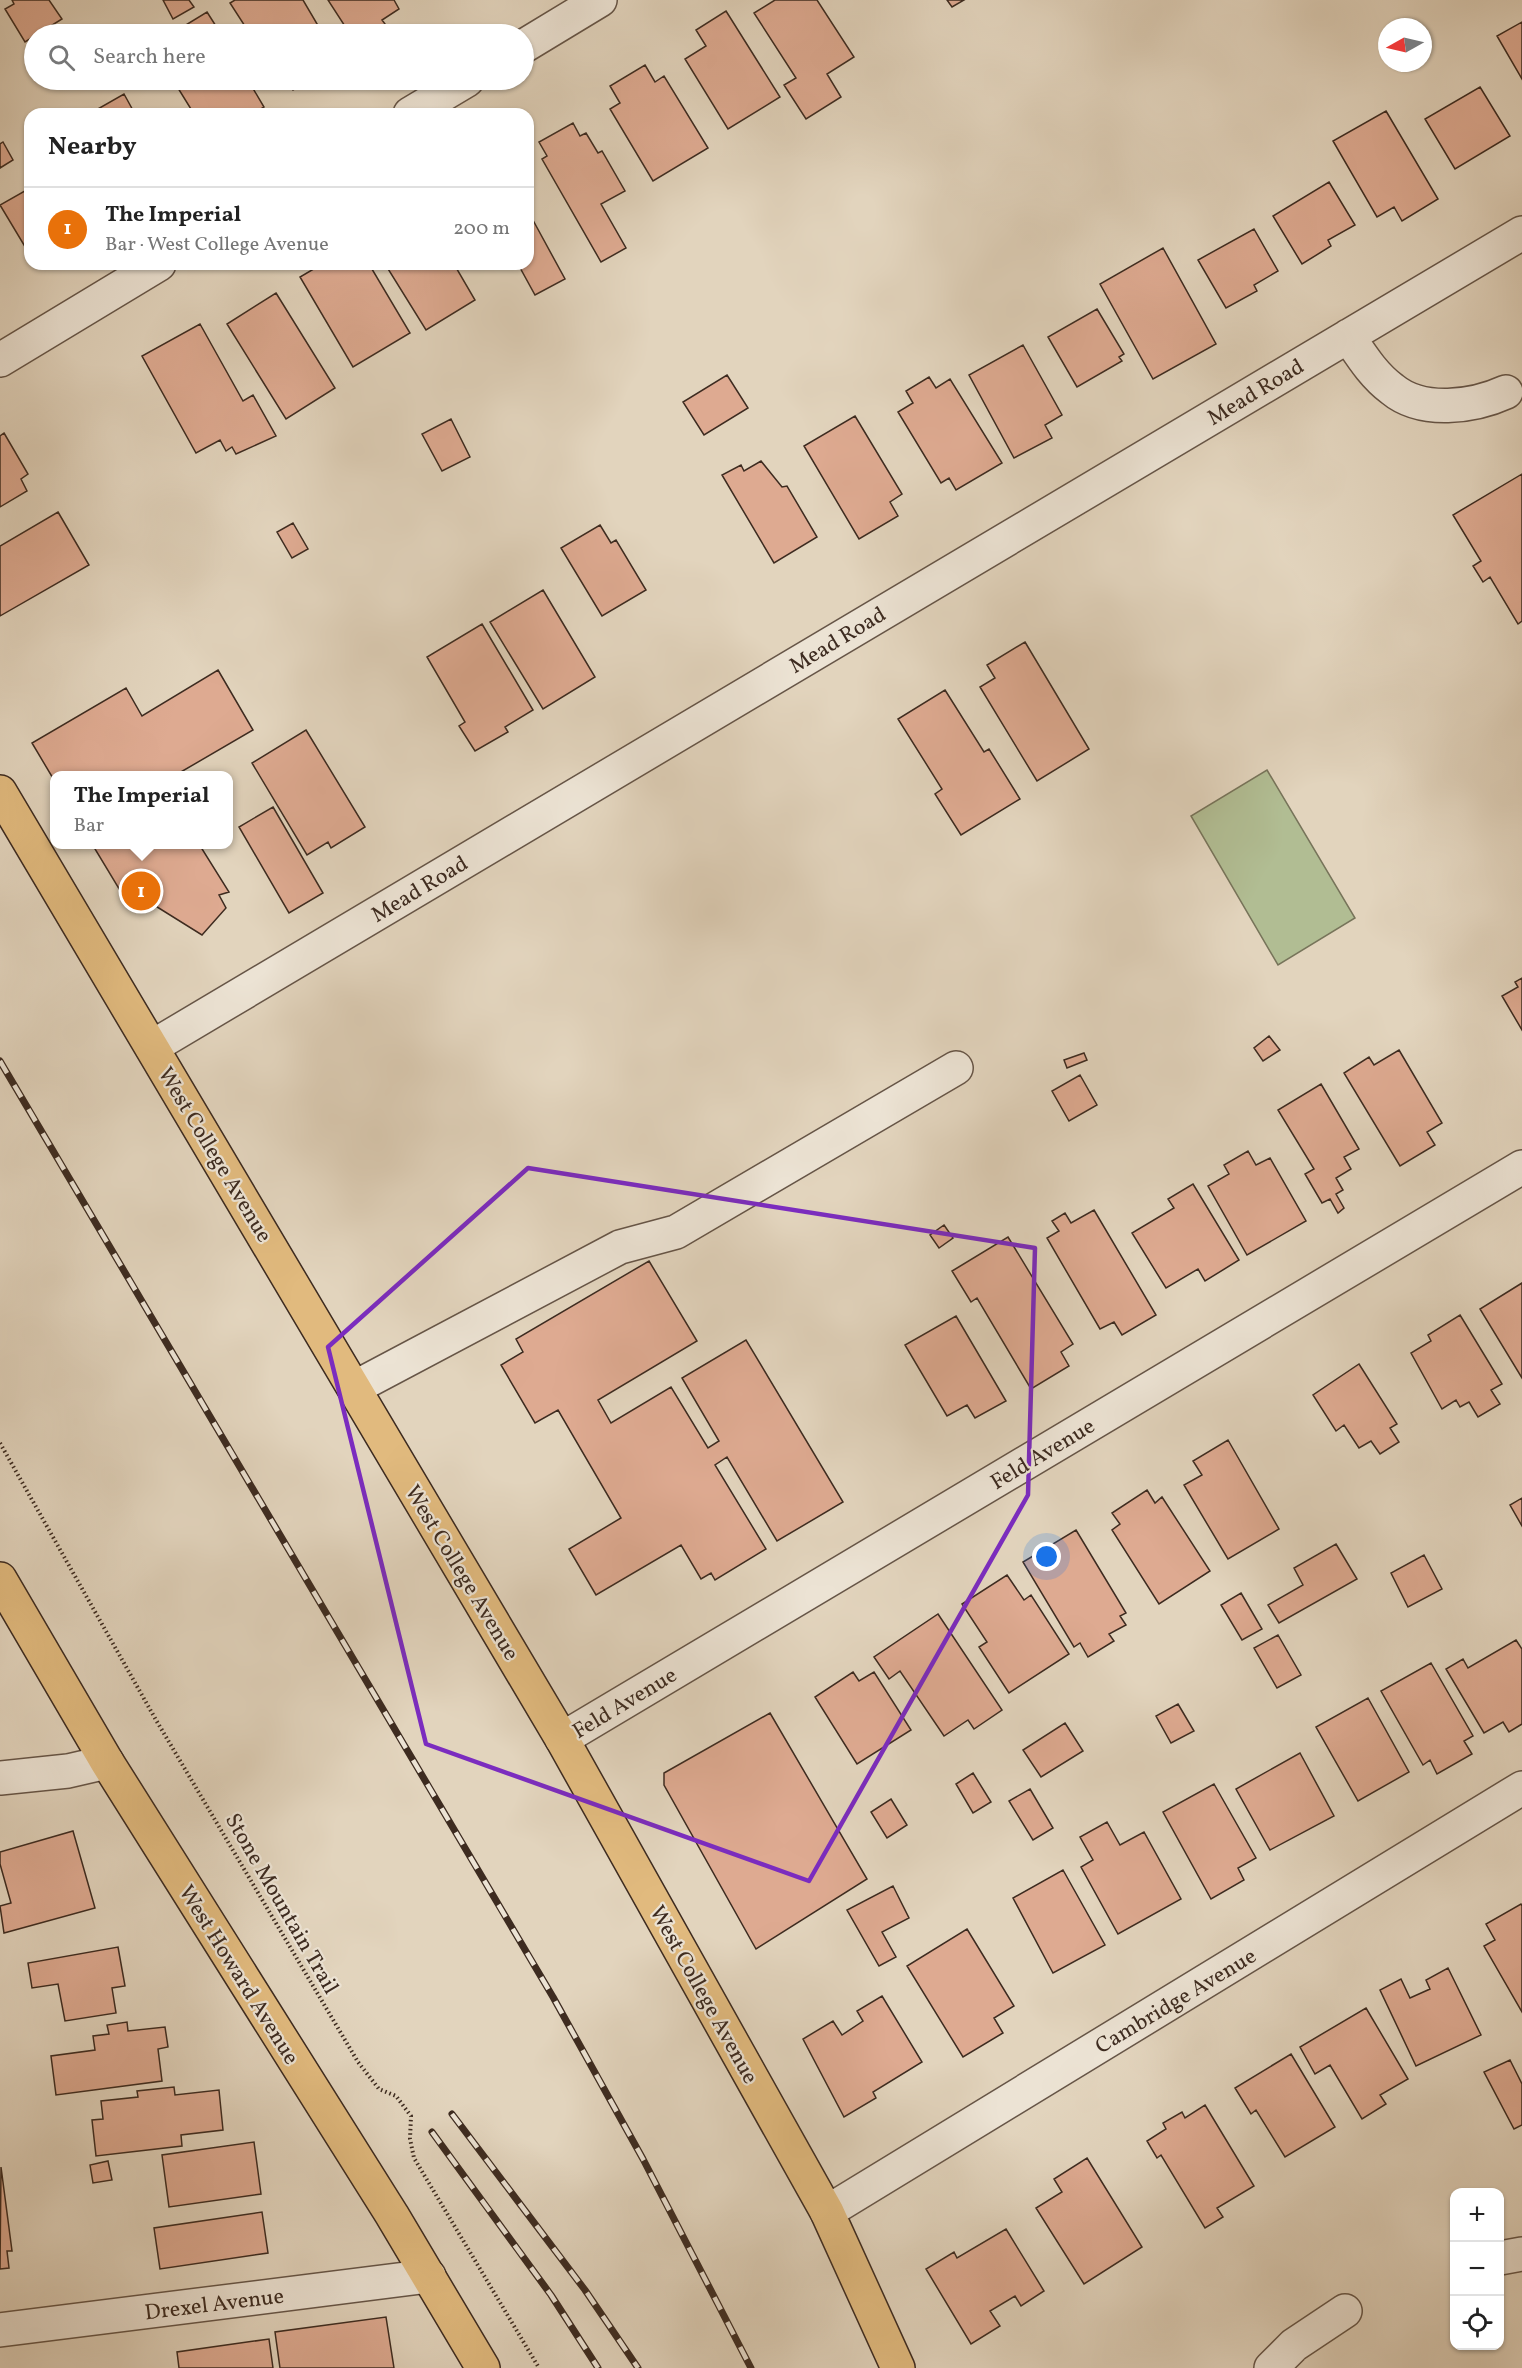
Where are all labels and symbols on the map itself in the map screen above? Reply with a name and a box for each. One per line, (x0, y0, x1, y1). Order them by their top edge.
north arrow (1378, 18, 1432, 72)
street label: Mead Road (1202, 352, 1311, 434)
street label: Mead Road (784, 600, 893, 682)
street label: Mead Road (366, 849, 475, 931)
pin: 1 (122, 868, 160, 914)
street label: West College Avenue (149, 1062, 279, 1249)
street label: Feld Avenue (985, 1412, 1101, 1499)
street label: West College Avenue (396, 1480, 526, 1667)
your location (1032, 1542, 1061, 1571)
street label: Feld Avenue (567, 1661, 683, 1748)
street label: Stone Mountain Trail (216, 1808, 345, 2000)
street label: West Howard Avenue (170, 1880, 306, 2071)
street label: West College Avenue (641, 1900, 765, 2090)
street label: Cambridge Avenue (1090, 1942, 1263, 2063)
street label: Drexel Avenue (143, 2282, 286, 2329)

